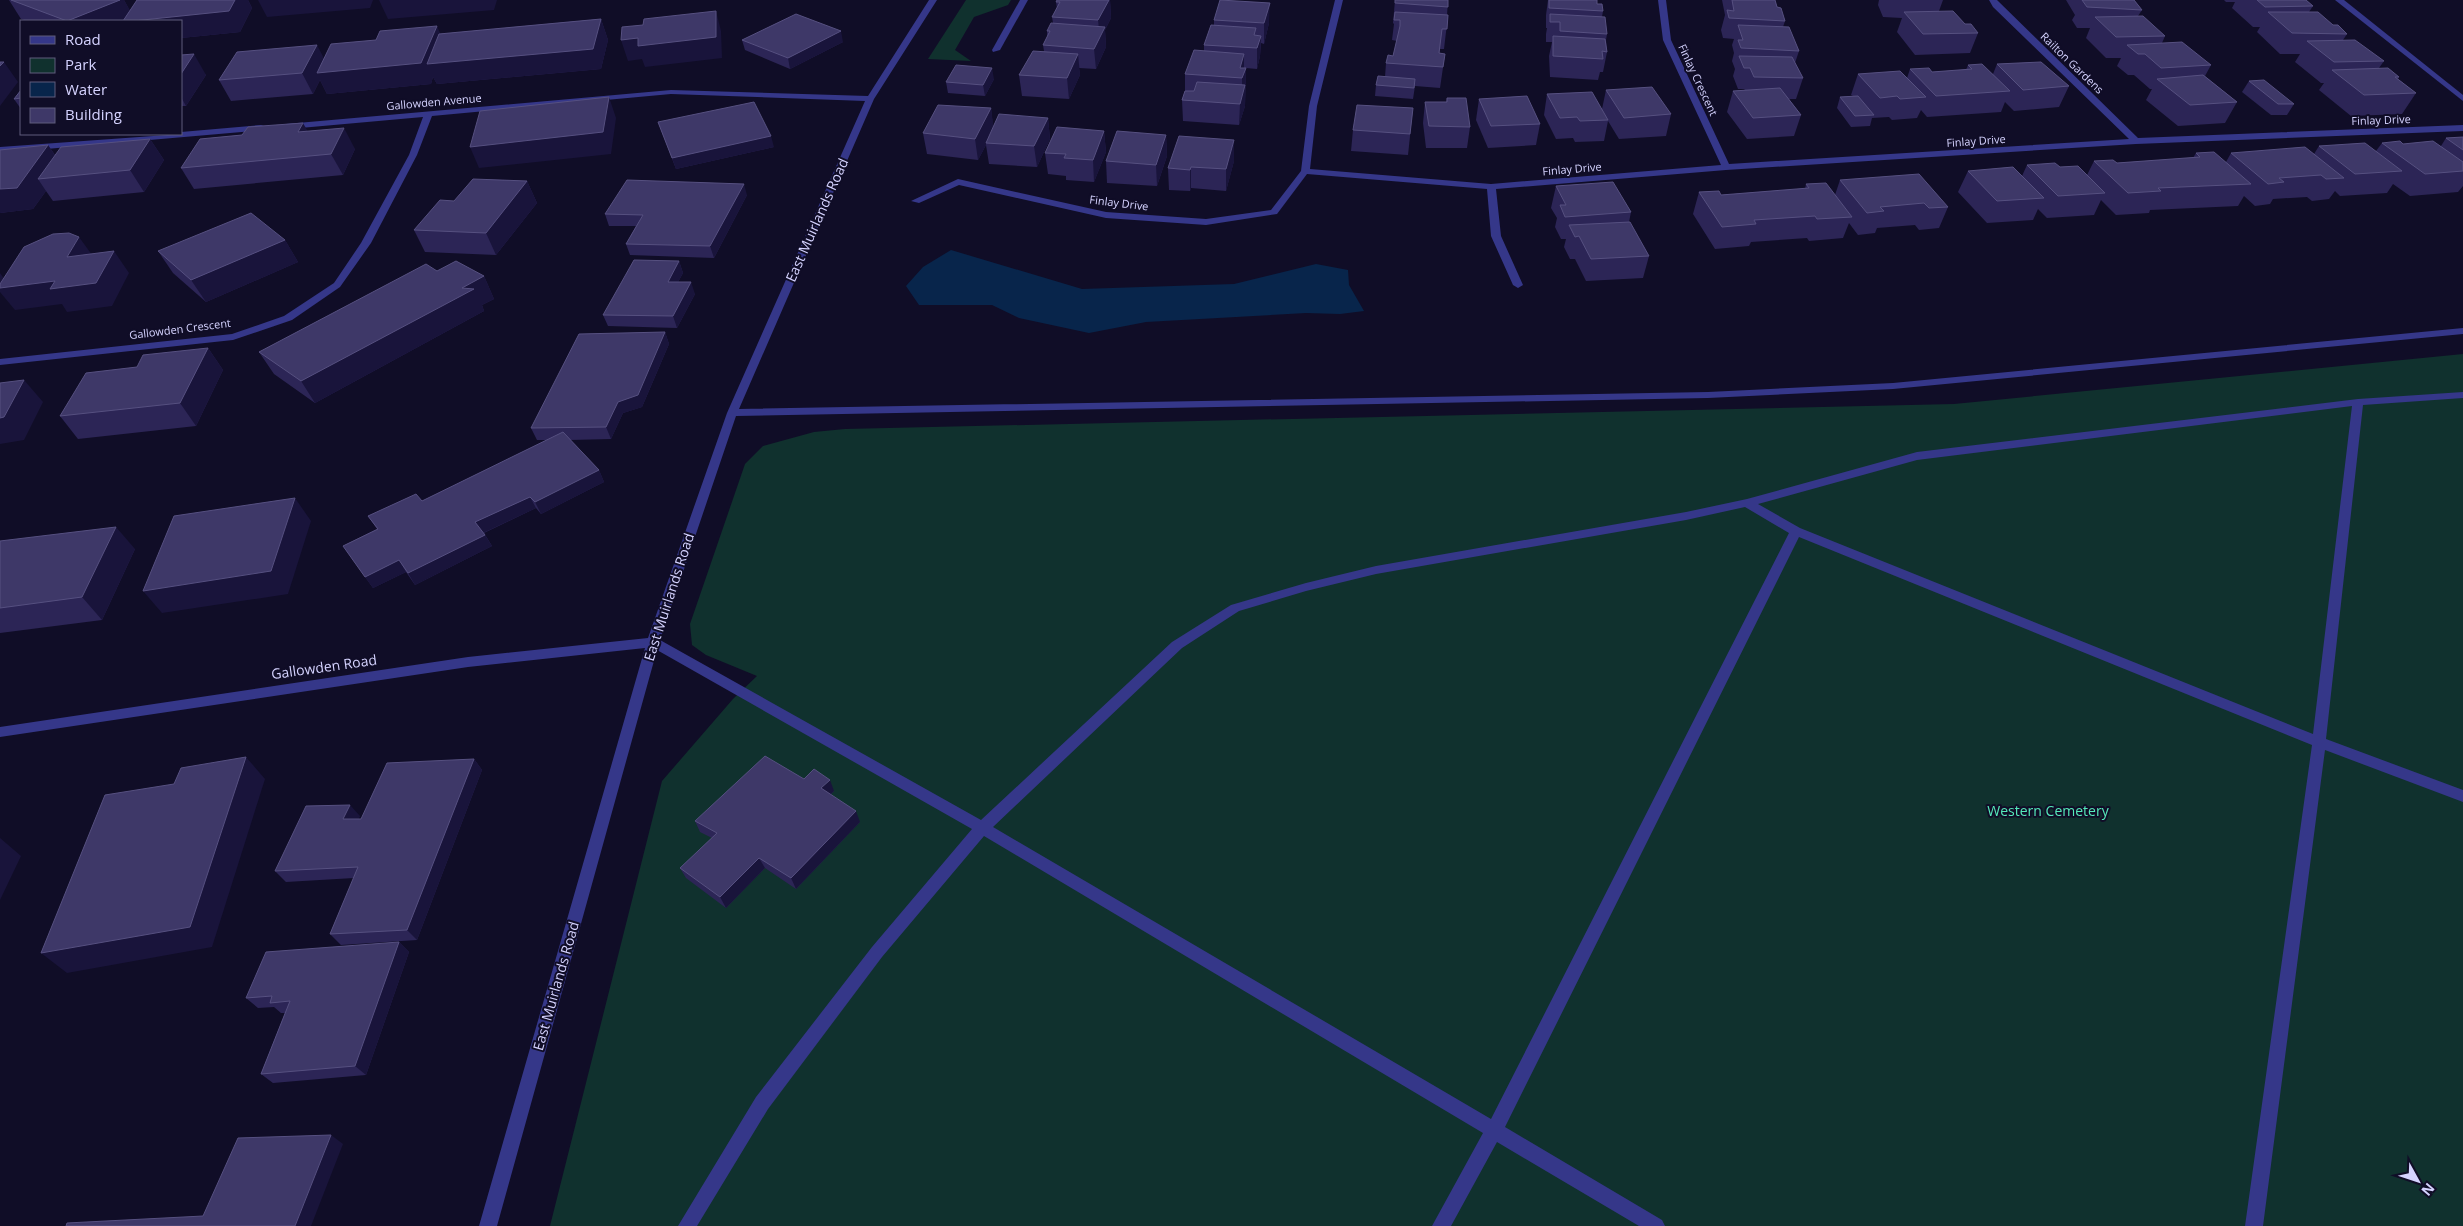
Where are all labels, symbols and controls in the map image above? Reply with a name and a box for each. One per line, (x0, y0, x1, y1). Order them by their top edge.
legend (20, 20, 182, 135)
text: Road (65, 29, 101, 49)
street label: Railton Gardens (2038, 29, 2107, 97)
street label: Finlay Crescent (1675, 42, 1722, 118)
text: Park (65, 54, 96, 74)
text: Water (65, 79, 107, 99)
street label: Gallowden Avenue (386, 90, 482, 113)
text: Building (65, 104, 122, 124)
street label: Finlay Drive (2351, 111, 2411, 128)
street label: Finlay Drive (1946, 131, 2006, 150)
street label: East Muirlands Road (781, 155, 852, 285)
street label: Finlay Drive (1542, 158, 1602, 179)
street label: Finlay Drive (1089, 191, 1149, 214)
street label: Gallowden Crescent (128, 315, 232, 342)
street label: East Muirlands Road (639, 530, 698, 663)
street label: Gallowden Road (270, 650, 378, 683)
park label: Western Cemetery (1987, 801, 2110, 820)
street label: East Muirlands Road (528, 919, 583, 1053)
north arrow (2393, 1156, 2443, 1206)
text: N (2417, 1179, 2439, 1200)

